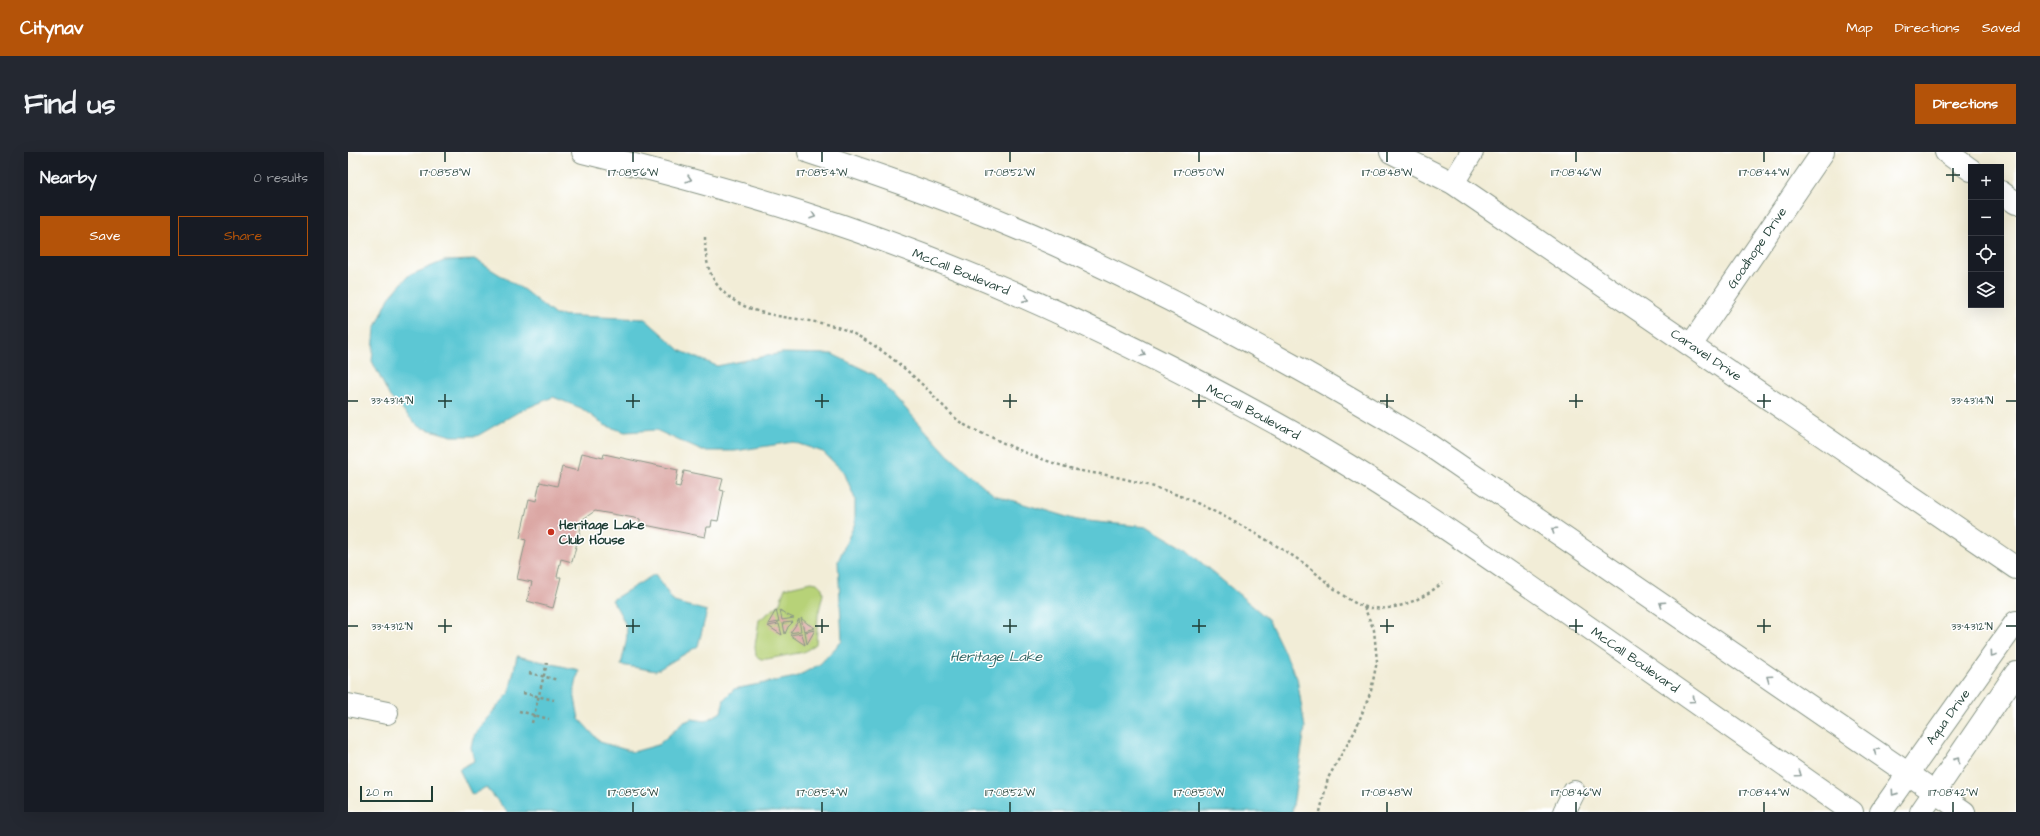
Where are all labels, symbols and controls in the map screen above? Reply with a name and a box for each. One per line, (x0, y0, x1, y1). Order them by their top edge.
text: Citynav (20, 15, 83, 42)
text: Map (1846, 18, 1873, 38)
text: Directions (1895, 18, 1960, 38)
text: Saved (1982, 18, 2020, 38)
button: Directions (1915, 84, 2016, 124)
text: Find us (24, 85, 115, 124)
map controls (1968, 164, 2004, 308)
button: + (1968, 164, 2004, 200)
text: Nearby (40, 166, 97, 190)
text: 117°08'58"W (420, 166, 471, 180)
text: 117°08'56"W (608, 166, 659, 180)
text: 117°08'54"W (797, 166, 848, 180)
text: 117°08'52"W (985, 166, 1036, 180)
text: 117°08'50"W (1174, 166, 1225, 180)
text: 117°08'48"W (1362, 166, 1413, 180)
text: 117°08'46"W (1551, 166, 1602, 180)
text: 117°08'44"W (1739, 166, 1790, 180)
text: 0 results (253, 169, 308, 187)
one-way arrow (685, 174, 692, 183)
button: − (1968, 200, 2004, 236)
street label: Goodhope Drive (1723, 204, 1791, 292)
one-way arrow (810, 212, 817, 220)
button: Save (40, 216, 170, 256)
button: Share (178, 216, 308, 256)
button: locate (1968, 236, 2004, 272)
street label: McCall Boulevard (910, 244, 1013, 300)
button: layers (1968, 272, 2004, 308)
one-way arrow (1021, 294, 1029, 302)
street label: Caravel Drive (1667, 325, 1745, 385)
one-way arrow (1139, 349, 1146, 357)
street label: McCall Boulevard (1203, 380, 1303, 444)
text: 33°43'14"N (371, 394, 413, 408)
text: 33°43'14"N (1951, 394, 1993, 408)
place label: Heritage Lake Club House (559, 516, 645, 549)
marker: Heritage Lake Club House (546, 527, 556, 537)
one-way arrow (1552, 528, 1559, 535)
one-way arrow (1659, 601, 1666, 609)
text: 33°43'12"N (371, 620, 413, 634)
text: 33°43'12"N (1951, 620, 1993, 634)
street label: McCall Boulevard (1587, 623, 1683, 697)
water label: Heritage Lake (950, 647, 1043, 667)
one-way arrow (1990, 650, 1998, 657)
one-way arrow (1766, 675, 1773, 683)
street label: Aqua Drive (1922, 686, 1974, 748)
one-way arrow (1688, 695, 1695, 702)
one-way arrow (1873, 749, 1880, 756)
one-way arrow (1952, 757, 1959, 764)
one-way arrow (1795, 770, 1802, 777)
scale bar (360, 784, 433, 803)
text: 20 m (366, 785, 392, 800)
text: 117°08'56"W (608, 786, 659, 800)
text: 117°08'54"W (797, 786, 848, 800)
text: 117°08'52"W (985, 786, 1036, 800)
text: 117°08'50"W (1174, 786, 1225, 800)
text: 117°08'48"W (1362, 786, 1413, 800)
text: 117°08'46"W (1551, 786, 1602, 800)
text: 117°08'44"W (1739, 786, 1790, 800)
text: 117°08'42"W (1928, 786, 1978, 800)
one-way arrow (1892, 788, 1899, 795)

